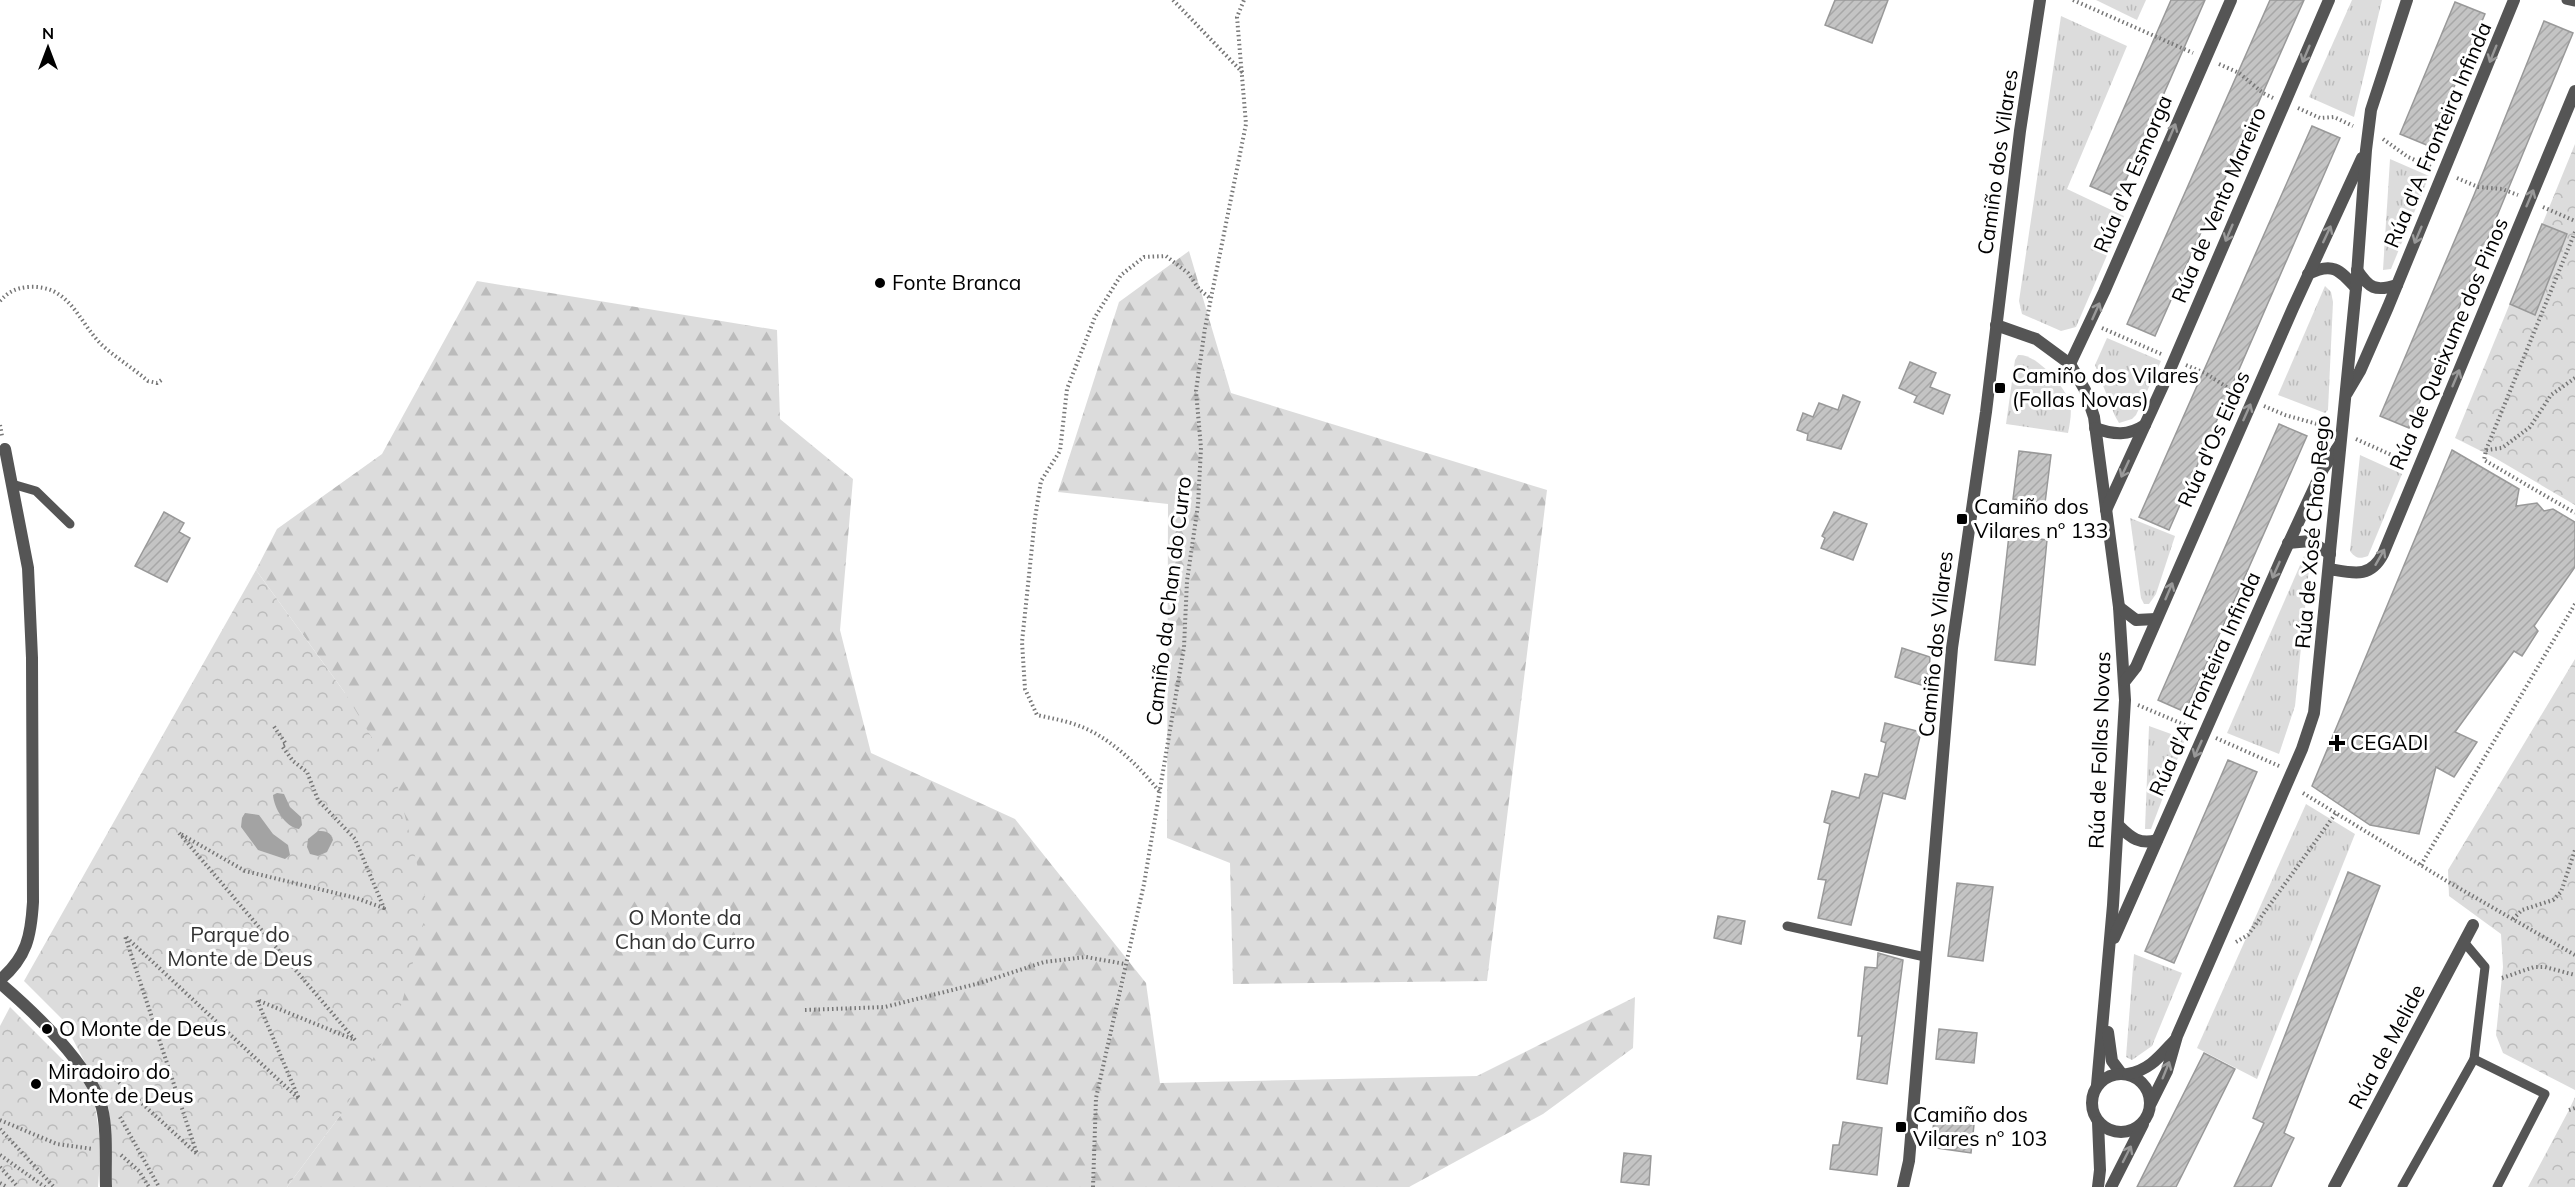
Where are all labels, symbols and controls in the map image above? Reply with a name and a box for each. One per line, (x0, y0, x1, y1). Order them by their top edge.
north arrow (18, 18, 78, 78)
street label: Rúa d'A Fronteira Infinda (2378, 18, 2496, 251)
text: N (42, 23, 54, 43)
one-way arrow (2300, 44, 2311, 62)
one-way arrow (2487, 45, 2498, 63)
street label: Camiño dos Vilares (1971, 68, 2023, 256)
street label: Rúa d'A Esmorga (2087, 91, 2177, 256)
street label: Rúa de Vento Mareiro (2165, 103, 2271, 306)
one-way arrow (2167, 123, 2179, 141)
one-way arrow (2525, 189, 2536, 208)
street label: Rúa de Queixume dos Pinos (2383, 214, 2513, 474)
one-way arrow (2223, 223, 2234, 241)
one-way arrow (2412, 225, 2423, 243)
one-way arrow (2321, 226, 2333, 244)
place label: Fonte Branca (892, 269, 1021, 295)
marker: Fonte Branca (873, 276, 887, 290)
one-way arrow (2091, 303, 2102, 321)
place label: Camiño dos Vilares (Follas Novas) (2012, 362, 2199, 412)
street label: Rúa d'Os Eidos (2171, 366, 2255, 511)
one-way arrow (2451, 369, 2462, 388)
marker: Camiño dos Vilares (Follas Novas) (1993, 381, 2007, 395)
one-way arrow (2242, 403, 2253, 421)
street label: Rúa de Xosé Chao Rego (2289, 414, 2335, 650)
one-way arrow (2118, 459, 2130, 477)
street label: Camiño da Chan do Curro (1140, 475, 1196, 727)
place label: Camiño dos Vilares nº 133 (1974, 493, 2108, 543)
marker: Camiño dos Vilares nº 133 (1955, 512, 1969, 526)
one-way arrow (2374, 549, 2386, 566)
street label: Camiño dos Vilares (1912, 550, 1958, 738)
one-way arrow (2270, 560, 2281, 579)
street label: Rúa d'A Fronteira Infinda (2143, 567, 2265, 800)
one-way arrow (2163, 582, 2175, 600)
street label: Rúa de Follas Novas (2083, 651, 2115, 849)
place label: CEGADI (2350, 729, 2429, 755)
marker: CEGADI (2328, 734, 2346, 752)
one-way arrow (2192, 739, 2203, 757)
park label: O Monte da Chan do Curro (615, 904, 755, 954)
park label: Parque do Monte de Deus (167, 921, 313, 971)
street label: Rúa de Melide (2342, 980, 2430, 1113)
place label: O Monte de Deus (59, 1015, 226, 1041)
marker: O Monte de Deus (40, 1022, 54, 1036)
place label: Miradoiro do Monte de Deus (48, 1058, 194, 1108)
one-way arrow (2162, 1062, 2173, 1080)
marker: Miradoiro do Monte de Deus (29, 1077, 43, 1091)
place label: Camiño dos Vilares nº 103 (1913, 1101, 2047, 1151)
marker: Camiño dos Vilares nº 103 (1894, 1120, 1908, 1134)
one-way arrow (2122, 1146, 2134, 1164)

